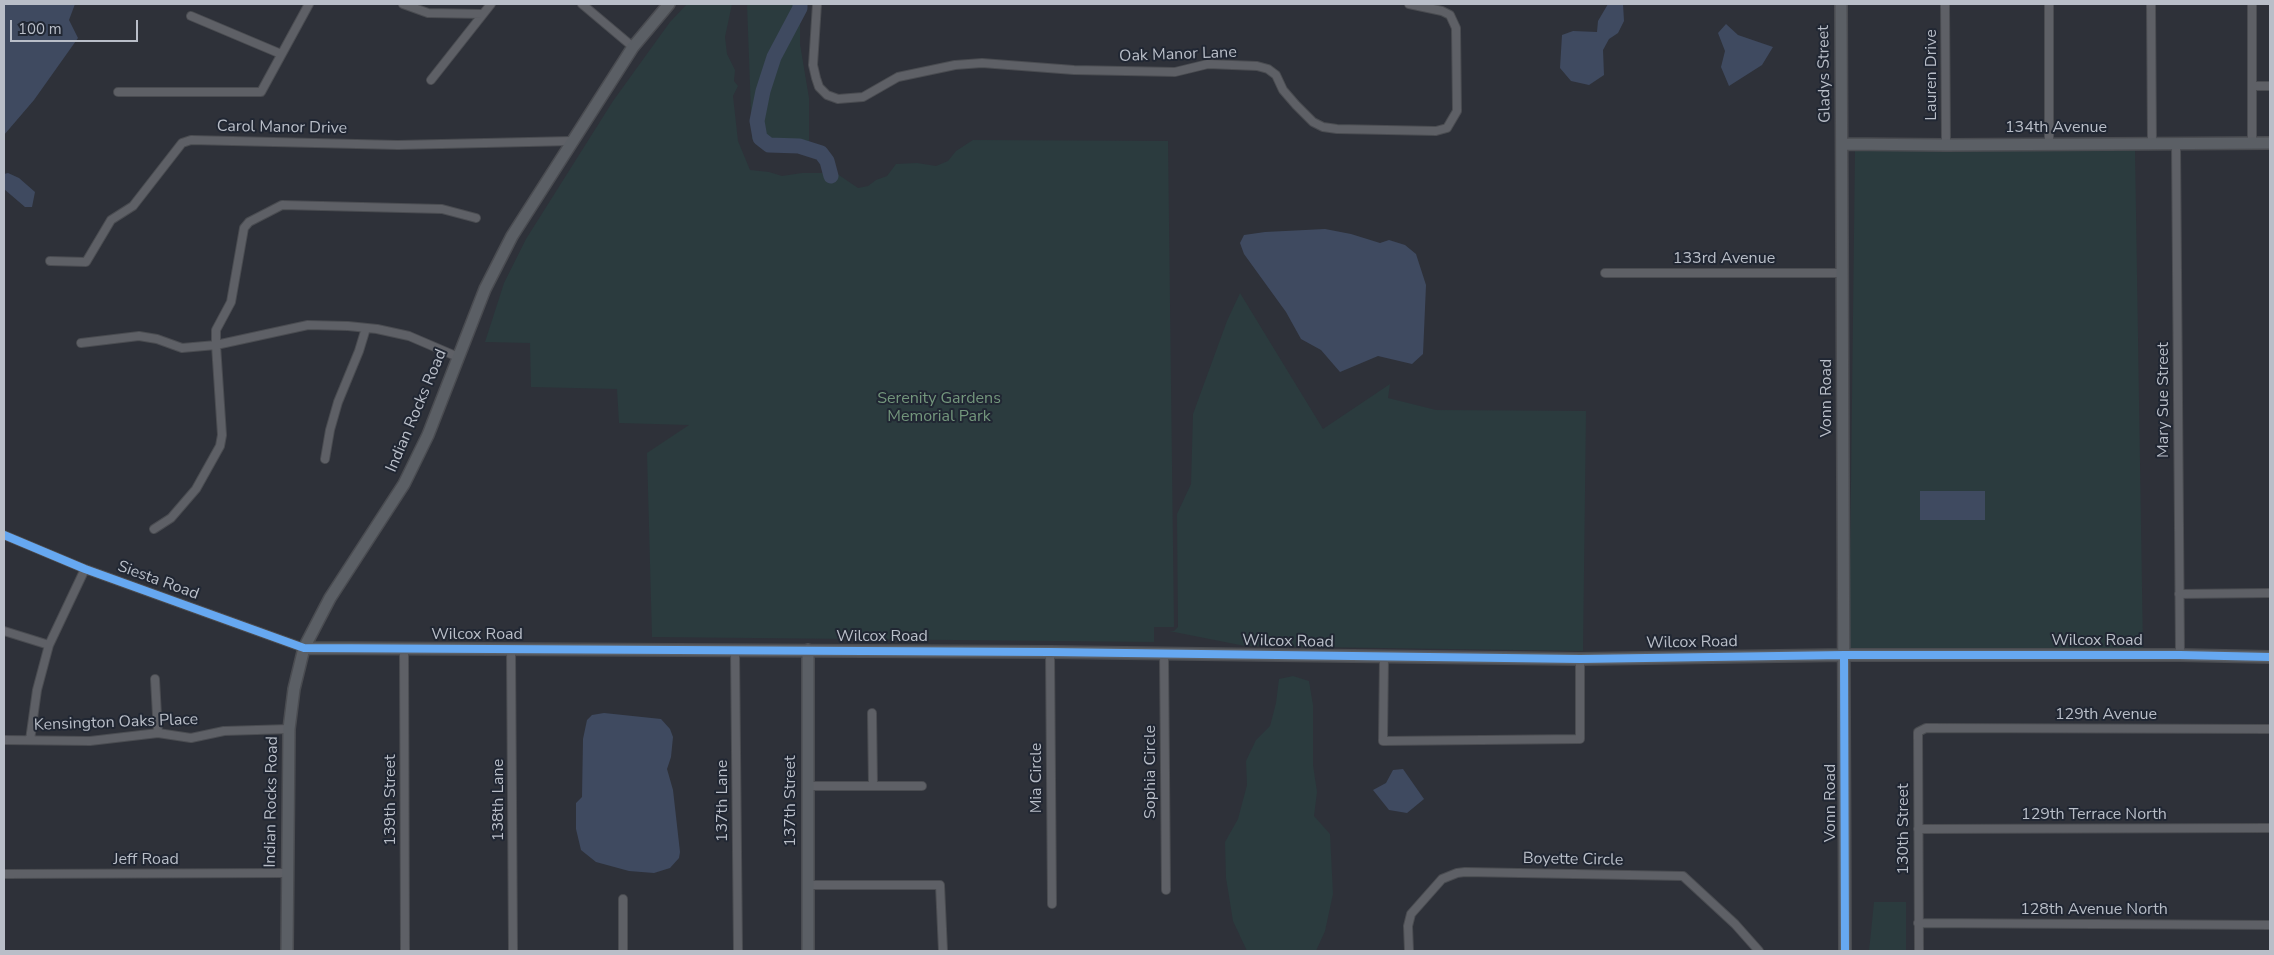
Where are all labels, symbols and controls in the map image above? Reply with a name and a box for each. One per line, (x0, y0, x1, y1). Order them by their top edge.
scale bar (12, 10, 140, 42)
text: 100 m (18, 19, 62, 39)
street label: Gladys Street (1815, 25, 1835, 123)
street label: Lauren Drive (1922, 29, 1942, 121)
street label: Oak Manor Lane (1119, 43, 1237, 67)
street label: Carol Manor Drive (217, 117, 347, 139)
street label: 134th Avenue (2005, 118, 2107, 138)
street label: 133rd Avenue (1673, 249, 1775, 269)
street label: Mary Sue Street (2154, 342, 2174, 458)
street label: Indian Rocks Road (382, 347, 452, 475)
street label: Vonn Road (1817, 359, 1837, 437)
park label: Serenity Gardens Memorial Park (877, 389, 1001, 427)
street label: Siesta Road (115, 557, 201, 605)
street label: Wilcox Road (431, 625, 523, 645)
street label: Wilcox Road (836, 627, 928, 647)
street label: Wilcox Road (2051, 631, 2143, 651)
street label: Wilcox Road (1242, 632, 1334, 652)
street label: Wilcox Road (1646, 633, 1738, 653)
street label: 129th Avenue (2055, 705, 2157, 725)
street label: Kensington Oaks Place (34, 711, 198, 735)
street label: Sophia Circle (1141, 725, 1161, 819)
street label: Indian Rocks Road (261, 736, 283, 868)
street label: Mia Circle (1027, 743, 1047, 813)
street label: 139th Street (381, 754, 401, 846)
street label: 137th Street (781, 755, 801, 847)
street label: 138th Lane (489, 759, 509, 841)
street label: 137th Lane (713, 760, 733, 842)
street label: Vonn Road (1821, 764, 1841, 842)
street label: 130th Street (1894, 783, 1914, 875)
street label: 129th Terrace North (2021, 805, 2167, 825)
street label: Jeff Road (113, 850, 179, 870)
street label: Boyette Circle (1523, 850, 1623, 870)
street label: 128th Avenue North (2020, 900, 2168, 920)

